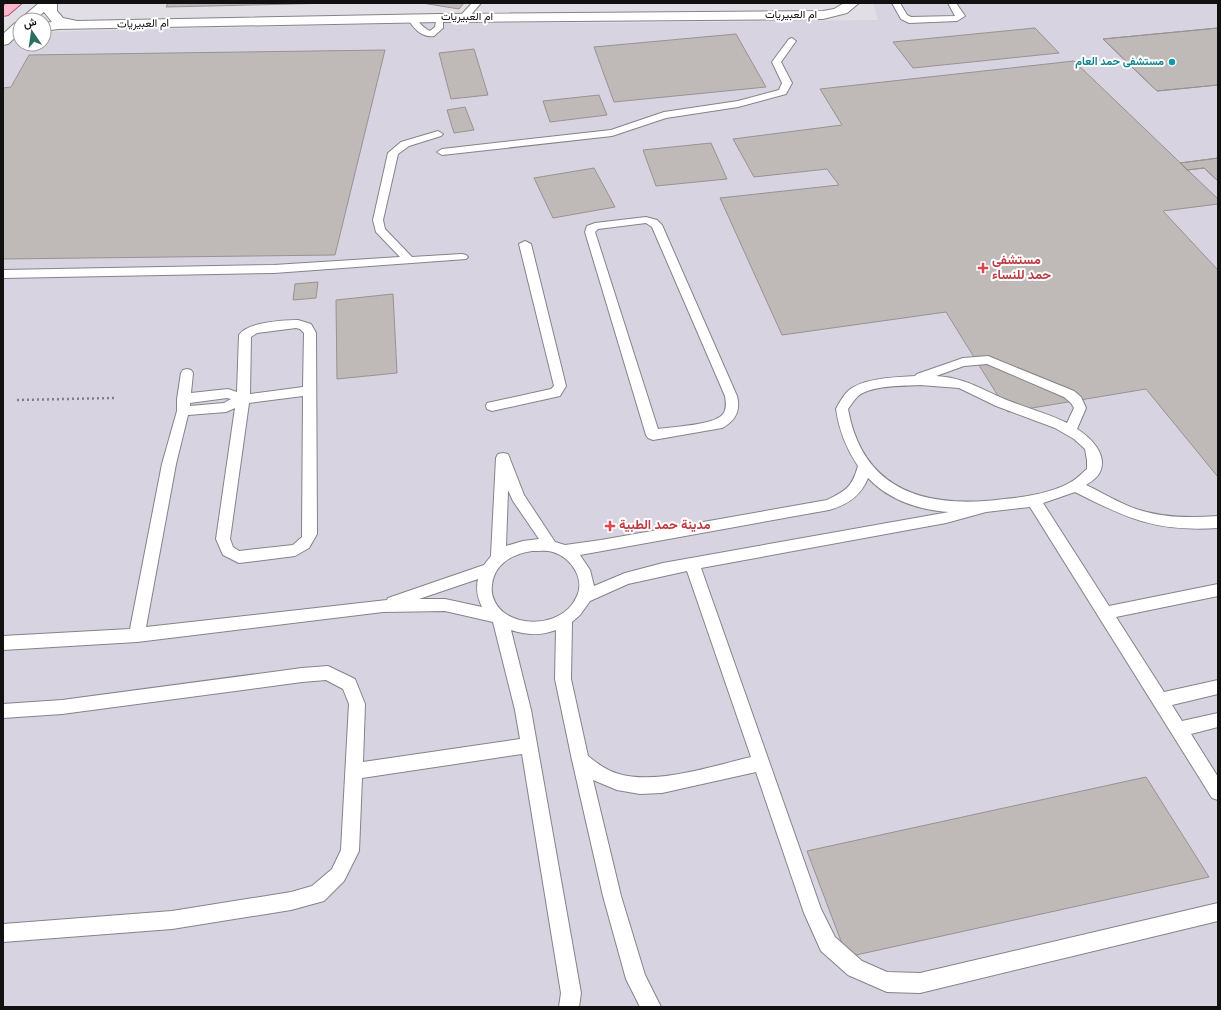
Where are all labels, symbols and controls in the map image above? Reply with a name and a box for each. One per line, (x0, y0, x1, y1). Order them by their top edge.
street label: ام العبيريات (765, 8, 817, 22)
street label: ام العبيريات (441, 10, 493, 24)
north arrow (12, 12, 52, 52)
text: ش (22, 15, 38, 32)
street label: ام العبيريات (117, 17, 169, 31)
place label: مستشفى حمد العام (1075, 55, 1164, 69)
marker: مستشفى حمد العام (1167, 57, 1177, 67)
place label: مستشفى حمد للنساء (992, 253, 1051, 284)
marker: مستشفى حمد للنساء (977, 262, 989, 274)
place label: مدينة حمد الطبية (619, 518, 711, 534)
marker: مدينة حمد الطبية (604, 520, 616, 532)

